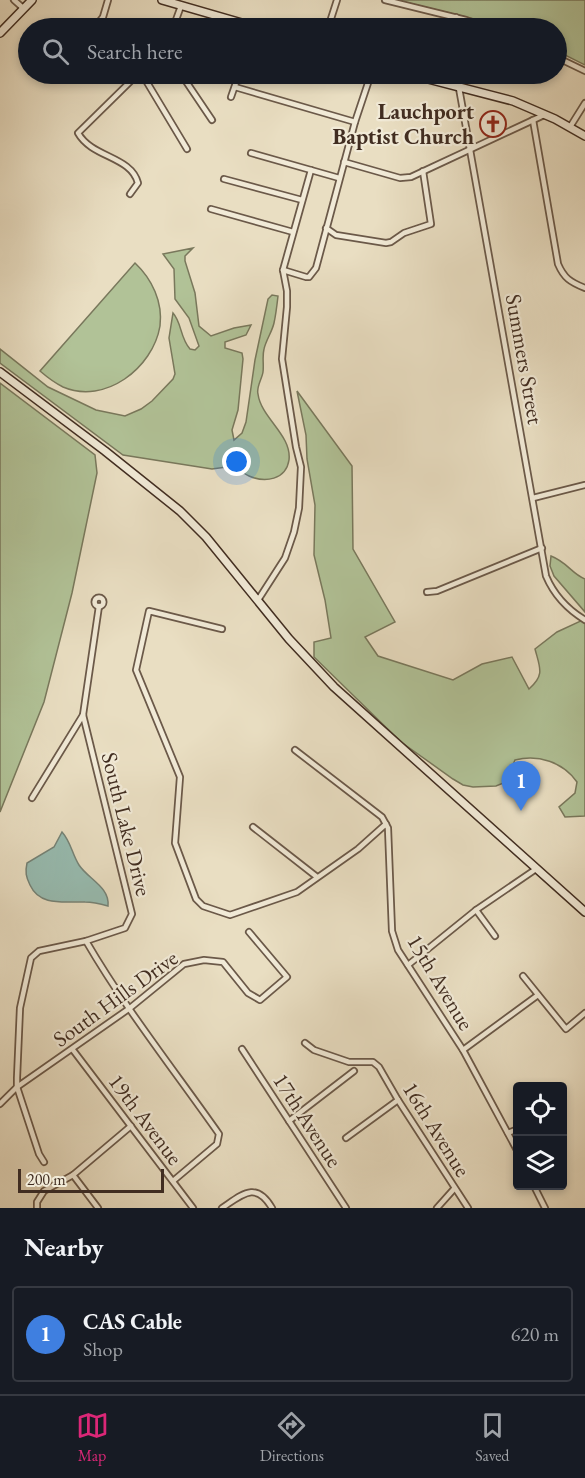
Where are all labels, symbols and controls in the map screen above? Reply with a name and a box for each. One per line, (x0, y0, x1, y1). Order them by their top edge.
search box (18, 18, 567, 84)
icon: search (39, 35, 72, 68)
text: Search here (87, 37, 182, 66)
place label: Lauchport Baptist Church (333, 97, 475, 151)
church icon: Lauchport Baptist Church (478, 109, 508, 139)
street label: Summers Street (499, 292, 550, 427)
your location (222, 447, 251, 476)
street label: South Lake Drive (95, 749, 158, 899)
pin: 1 (502, 762, 540, 811)
street label: 15th Avenue (401, 929, 481, 1036)
street label: South Hills Drive (47, 943, 184, 1054)
street label: 19th Avenue (102, 1068, 190, 1171)
street label: 17th Avenue (266, 1068, 349, 1173)
street label: 16th Avenue (396, 1076, 477, 1183)
map controls (513, 1082, 567, 1190)
button: locate (513, 1082, 567, 1136)
button: layers (513, 1136, 567, 1190)
scale bar (18, 1166, 164, 1194)
text: 200 m (27, 1169, 66, 1190)
text: Nearby (24, 1230, 104, 1264)
text: CAS Cable (83, 1307, 182, 1336)
text: 1 (40, 1321, 51, 1347)
text: 620 m (511, 1321, 559, 1347)
text: Shop (83, 1336, 123, 1362)
tab: Map (76, 1409, 109, 1466)
tab: Directions (260, 1409, 324, 1466)
tab: Saved (475, 1409, 509, 1466)

